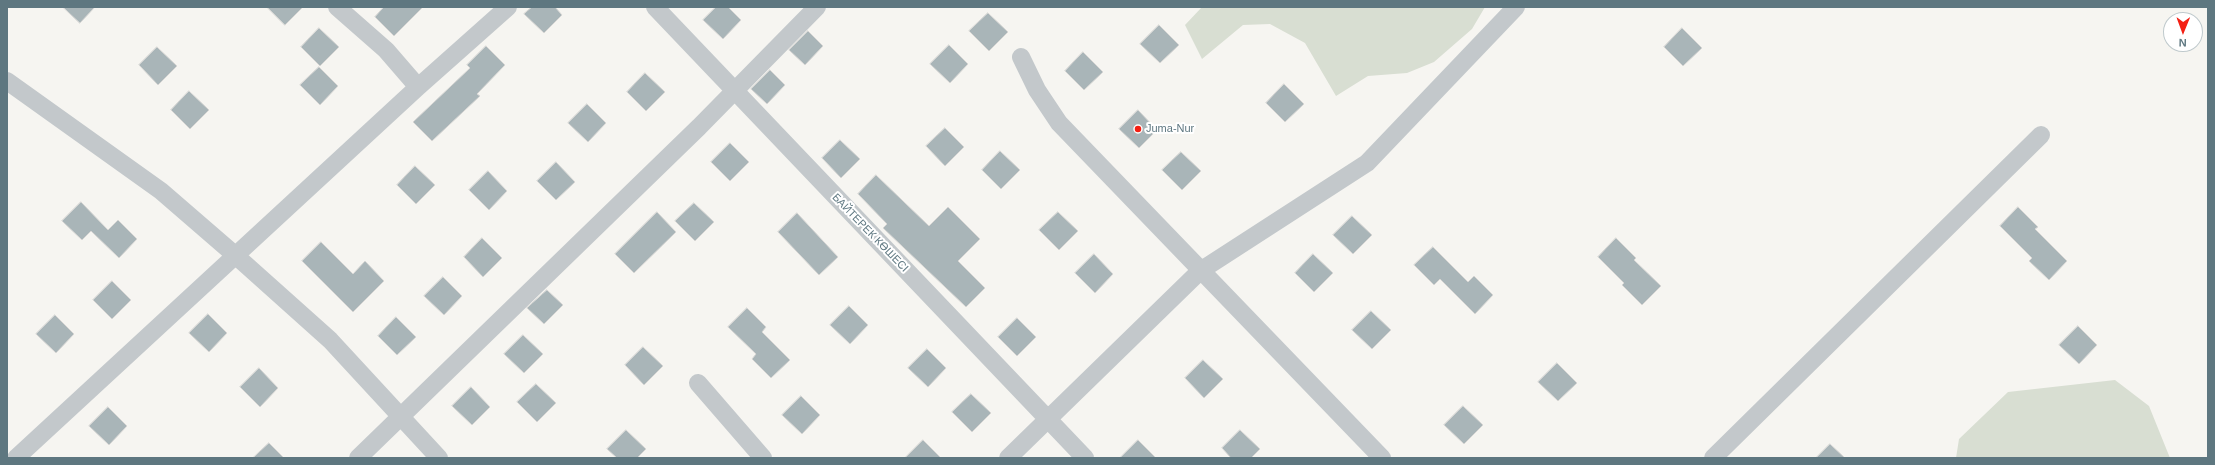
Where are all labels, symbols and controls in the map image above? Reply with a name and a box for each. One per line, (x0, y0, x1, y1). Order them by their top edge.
north arrow (2163, 12, 2203, 52)
text: N (2179, 37, 2187, 49)
place label: Juma-Nur (1146, 122, 1194, 136)
marker: Juma-Nur (1133, 124, 1143, 134)
street label: БАЙТЕРЕК КӨШЕСІ (829, 191, 911, 275)

